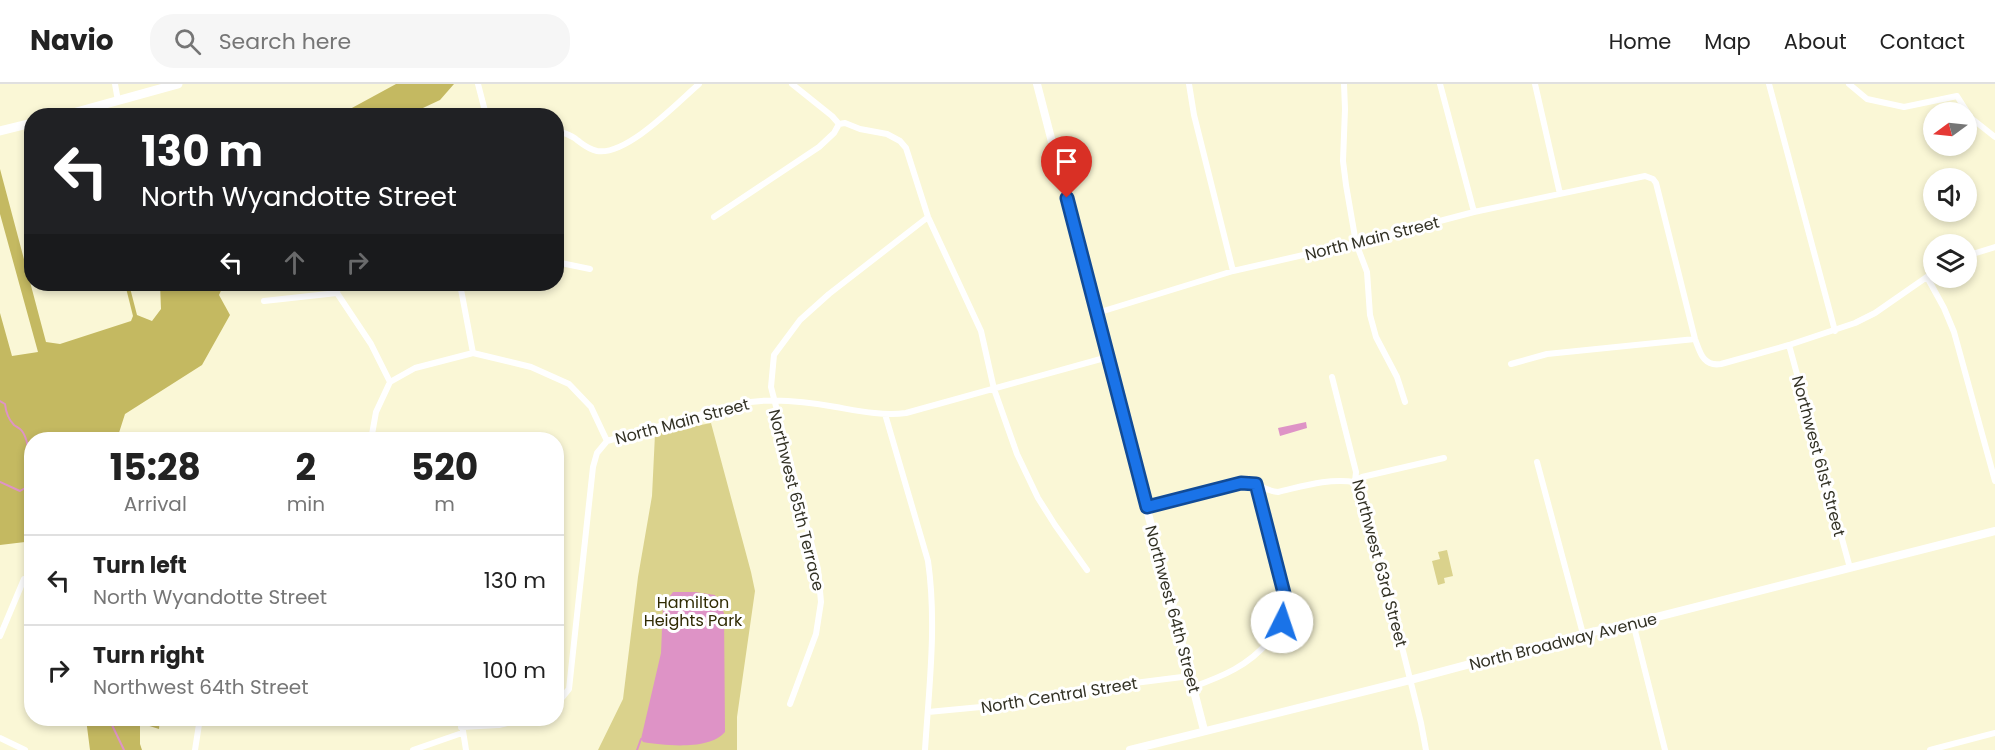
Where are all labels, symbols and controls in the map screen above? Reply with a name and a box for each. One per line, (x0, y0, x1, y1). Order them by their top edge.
search box (150, 14, 570, 68)
text: Navio (30, 21, 114, 60)
icon: search (171, 25, 204, 58)
text: Search here (219, 26, 351, 57)
text: Home (1609, 27, 1671, 56)
text: Map (1704, 27, 1751, 56)
text: About (1784, 27, 1847, 56)
text: Contact (1880, 27, 1965, 56)
north arrow (1923, 102, 1977, 156)
map controls (1923, 102, 1977, 288)
text: 130 m (141, 122, 263, 181)
icon: left (42, 132, 120, 210)
pin (1041, 136, 1092, 198)
icon: arrive (1050, 145, 1083, 178)
button: sound (1923, 168, 1977, 222)
text: North Wyandotte Street (141, 178, 457, 215)
street label: North Main Street (1303, 211, 1442, 266)
button: layers (1923, 234, 1977, 288)
icon: left (215, 246, 248, 279)
icon: ahead (278, 246, 311, 279)
icon: right (341, 246, 374, 279)
street label: Northwest 61st Street (1786, 373, 1851, 539)
street label: North Main Street (613, 393, 752, 450)
street label: Northwest 65th Terrace (763, 407, 830, 593)
text: 15:28 (110, 442, 201, 493)
text: 2 (296, 442, 316, 493)
text: 520 (411, 442, 478, 493)
street label: Northwest 63rd Street (1346, 477, 1413, 650)
text: Arrival (124, 490, 187, 518)
text: min (287, 490, 325, 518)
text: m (434, 490, 455, 518)
street label: Northwest 64th Street (1139, 523, 1206, 696)
text: Turn left (93, 550, 187, 581)
icon: left (42, 564, 75, 597)
text: 130 m (484, 565, 546, 596)
text: North Wyandotte Street (93, 583, 327, 611)
position arrow (1250, 590, 1314, 654)
park label: Hamilton Heights Park (644, 591, 743, 632)
street label: North Broadway Avenue (1467, 607, 1659, 676)
text: Turn right (93, 640, 204, 671)
icon: right (42, 654, 75, 687)
text: 100 m (483, 655, 546, 686)
street label: North Central Street (979, 672, 1139, 719)
text: Northwest 64th Street (93, 673, 309, 701)

